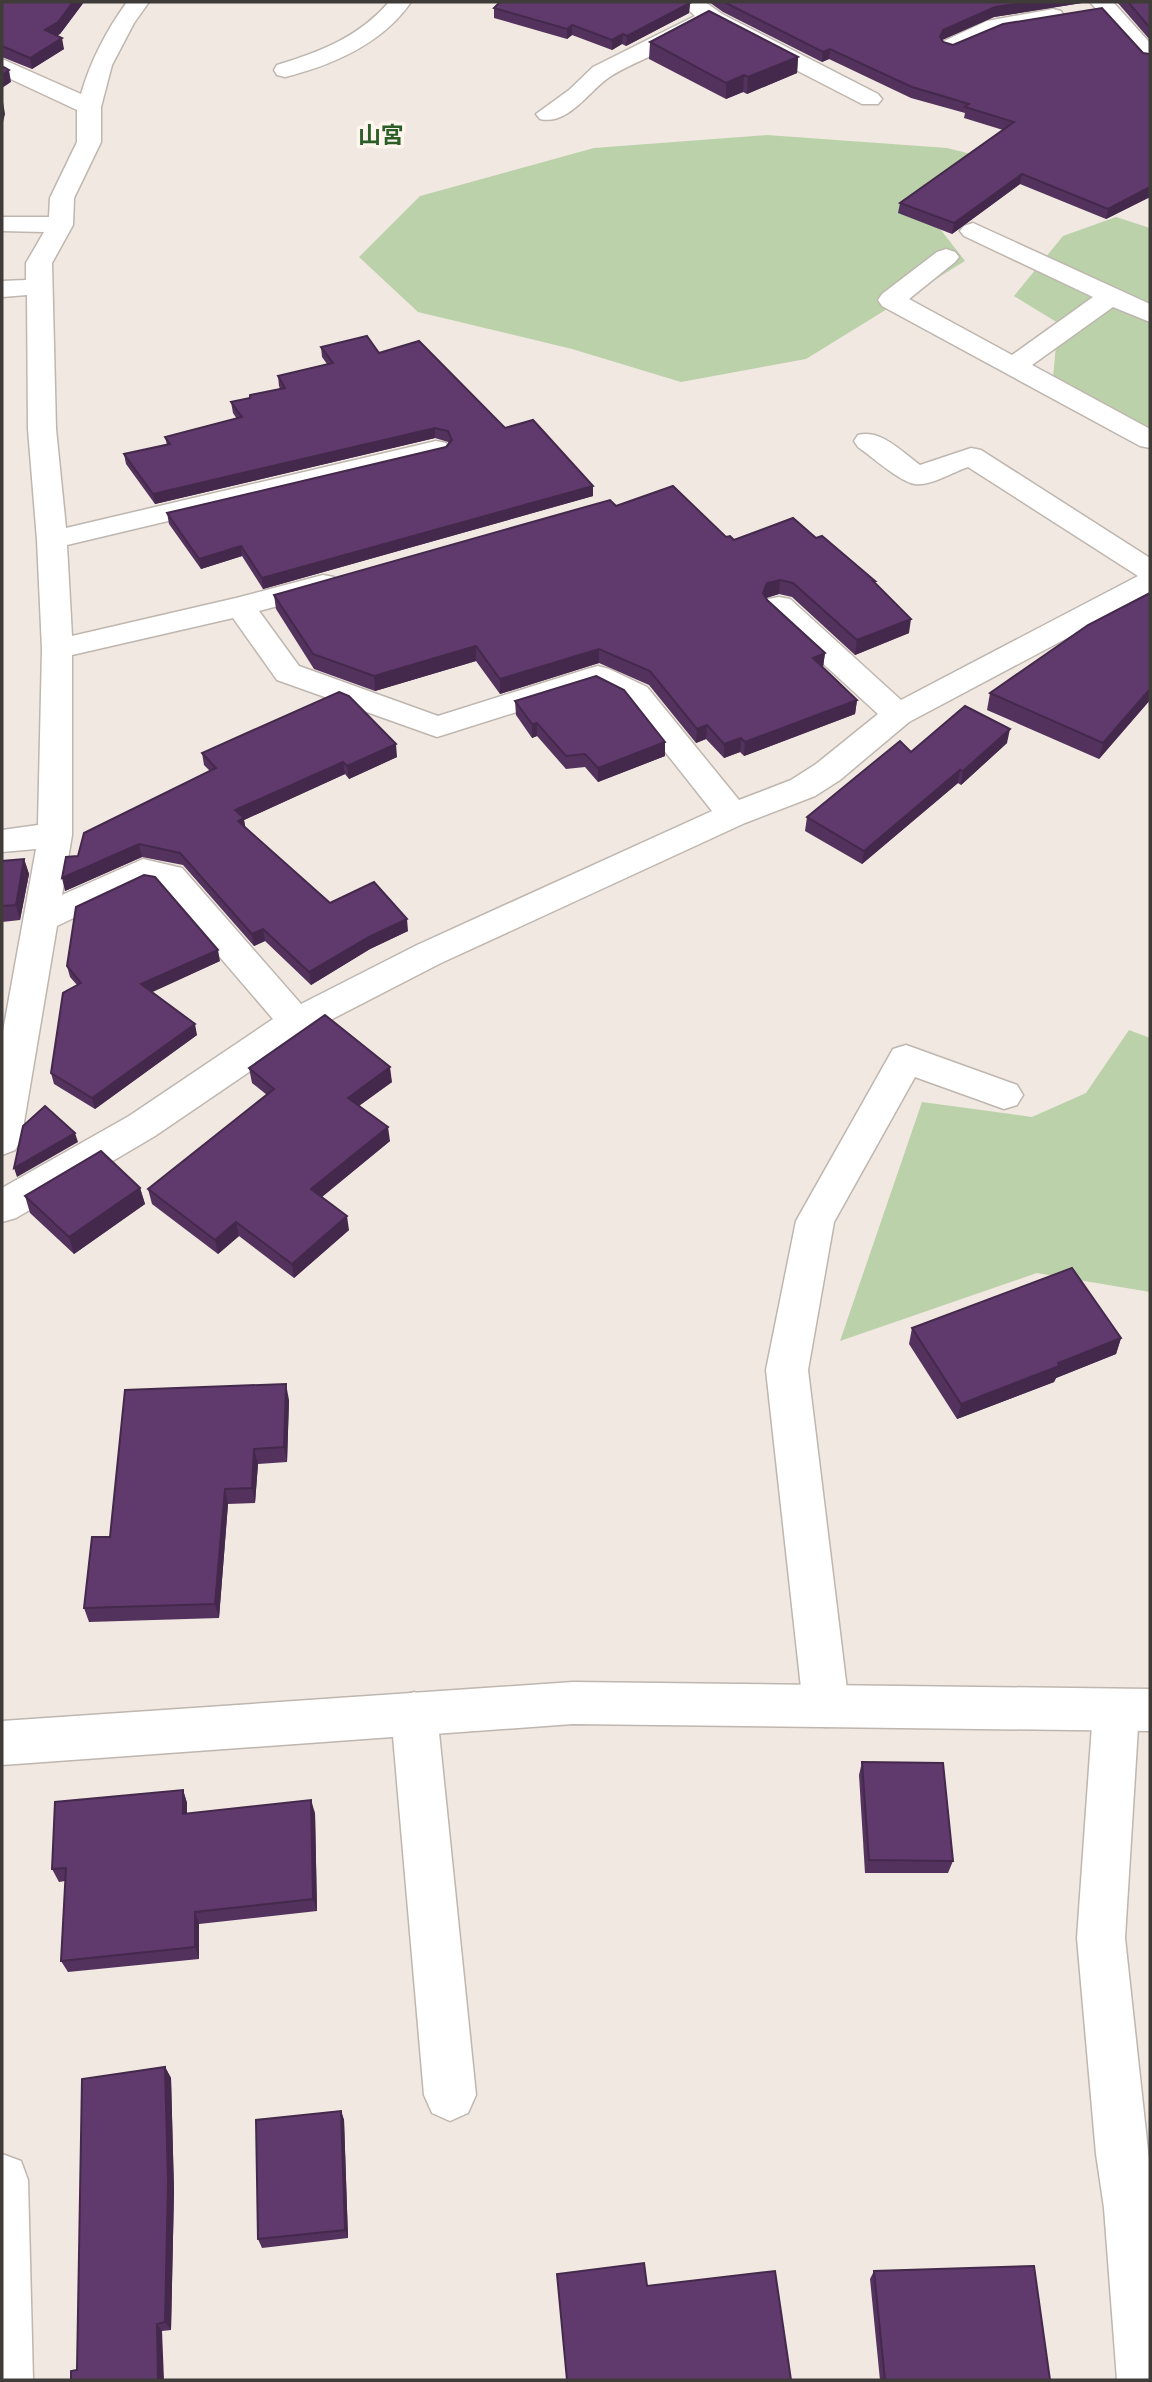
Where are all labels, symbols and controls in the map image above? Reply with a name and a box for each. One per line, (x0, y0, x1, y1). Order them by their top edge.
district label: 山宮 (358, 118, 404, 152)

